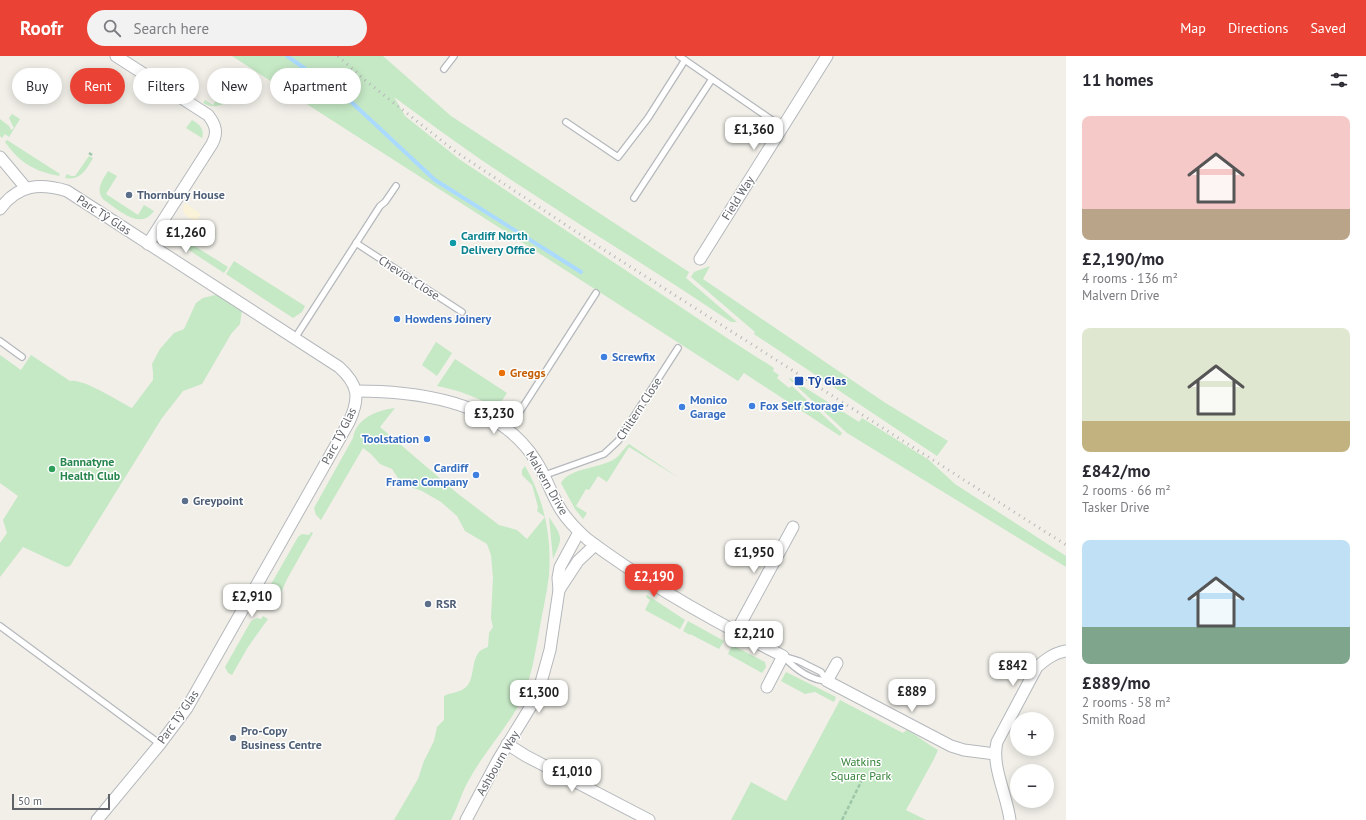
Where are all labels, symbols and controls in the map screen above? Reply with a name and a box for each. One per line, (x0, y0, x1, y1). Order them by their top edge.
search box (87, 10, 367, 46)
text: Roofr (20, 16, 63, 40)
icon: search (101, 17, 123, 39)
text: Search here (133, 19, 209, 38)
text: Map (1180, 19, 1206, 37)
text: Directions (1228, 19, 1288, 37)
text: Saved (1310, 19, 1346, 37)
chip: Buy (12, 68, 62, 104)
chip: Rent (70, 68, 125, 104)
chip: Filters (133, 68, 199, 104)
chip: New (207, 68, 262, 104)
chip: Apartment (270, 68, 361, 104)
text: 11 homes (1082, 69, 1153, 91)
icon: filters (1328, 69, 1350, 91)
pin: £1,360 (721, 117, 787, 151)
text: £1,360 (734, 121, 774, 138)
icon: home (1180, 142, 1252, 214)
street label: Field Way (718, 172, 757, 223)
place label: Thornbury House (137, 187, 225, 202)
marker: Thornbury House (124, 190, 134, 200)
street label: Parc Tŷ Glas (74, 191, 134, 238)
pin: £1,260 (153, 220, 219, 254)
text: £1,260 (166, 224, 206, 241)
place label: Cardiff North Delivery Office (461, 228, 535, 257)
marker: Cardiff North Delivery Office (448, 238, 458, 248)
text: £2,190/mo (1082, 248, 1164, 270)
street label: Cheviot Close (376, 252, 443, 303)
text: 4 rooms · 136 m² (1082, 270, 1178, 287)
text: Malvern Drive (1082, 287, 1159, 304)
place label: Howdens Joinery (405, 311, 492, 326)
marker: Howdens Joinery (392, 314, 402, 324)
place label: Screwfix (612, 349, 656, 364)
marker: Screwfix (599, 352, 609, 362)
icon: home (1180, 354, 1252, 426)
place label: Greggs (510, 365, 545, 380)
marker: Greggs (497, 368, 507, 378)
place label: Tŷ Glas (808, 373, 846, 388)
street label: Chiltern Close (613, 374, 664, 443)
marker: Tŷ Glas (793, 375, 805, 387)
place label: Monico Garage (690, 392, 728, 421)
place label: Fox Self Storage (760, 398, 844, 413)
pin: £3,230 (461, 401, 527, 435)
marker: Fox Self Storage (747, 401, 757, 411)
marker: Monico Garage (677, 402, 687, 412)
street label: Parc Tŷ Glas (318, 405, 359, 467)
text: £3,230 (474, 405, 514, 422)
place label: Toolstation (362, 431, 419, 446)
marker: Toolstation (422, 434, 432, 444)
street label: Malvern Drive (523, 448, 572, 517)
place label: Bannatyne Health Club (60, 454, 121, 483)
place label: Cardiff Frame Company (386, 460, 469, 489)
text: £842/mo (1082, 460, 1150, 482)
marker: Bannatyne Health Club (47, 464, 57, 474)
marker: Cardiff Frame Company (471, 470, 481, 480)
text: 2 rooms · 66 m² (1082, 482, 1171, 499)
place label: Greypoint (193, 493, 244, 508)
marker: Greypoint (180, 496, 190, 506)
text: Tasker Drive (1082, 499, 1149, 516)
pin: £1,950 (721, 540, 787, 574)
text: £1,950 (734, 544, 774, 561)
pin: £2,190 (621, 564, 687, 598)
icon: home (1180, 566, 1252, 638)
text: £2,190 (634, 568, 674, 585)
pin: £2,910 (219, 584, 285, 618)
text: £2,910 (232, 588, 272, 605)
place label: RSR (436, 596, 458, 611)
marker: RSR (423, 599, 433, 609)
pin: £2,210 (721, 621, 787, 655)
text: £2,210 (734, 625, 774, 642)
pin: £842 (989, 653, 1037, 687)
text: £842 (998, 657, 1028, 674)
text: £889/mo (1082, 672, 1150, 694)
pin: £889 (888, 679, 936, 713)
pin: £1,300 (506, 680, 572, 714)
text: £889 (897, 683, 927, 700)
text: £1,300 (519, 684, 559, 701)
street label: Parc Tŷ Glas (154, 687, 202, 746)
text: 2 rooms · 58 m² (1082, 694, 1171, 711)
text: Smith Road (1082, 711, 1145, 728)
map controls (1010, 712, 1054, 808)
button: + (1010, 712, 1054, 756)
place label: Pro-Copy Business Centre (241, 723, 322, 752)
street label: Ashbourn Way (473, 727, 522, 798)
marker: Pro-Copy Business Centre (228, 733, 238, 743)
park label: Watkins Square Park (831, 754, 892, 783)
pin: £1,010 (539, 759, 605, 793)
text: £1,010 (552, 763, 592, 780)
button: − (1010, 764, 1054, 808)
scale bar (12, 792, 110, 811)
text: 50 m (18, 794, 42, 808)

